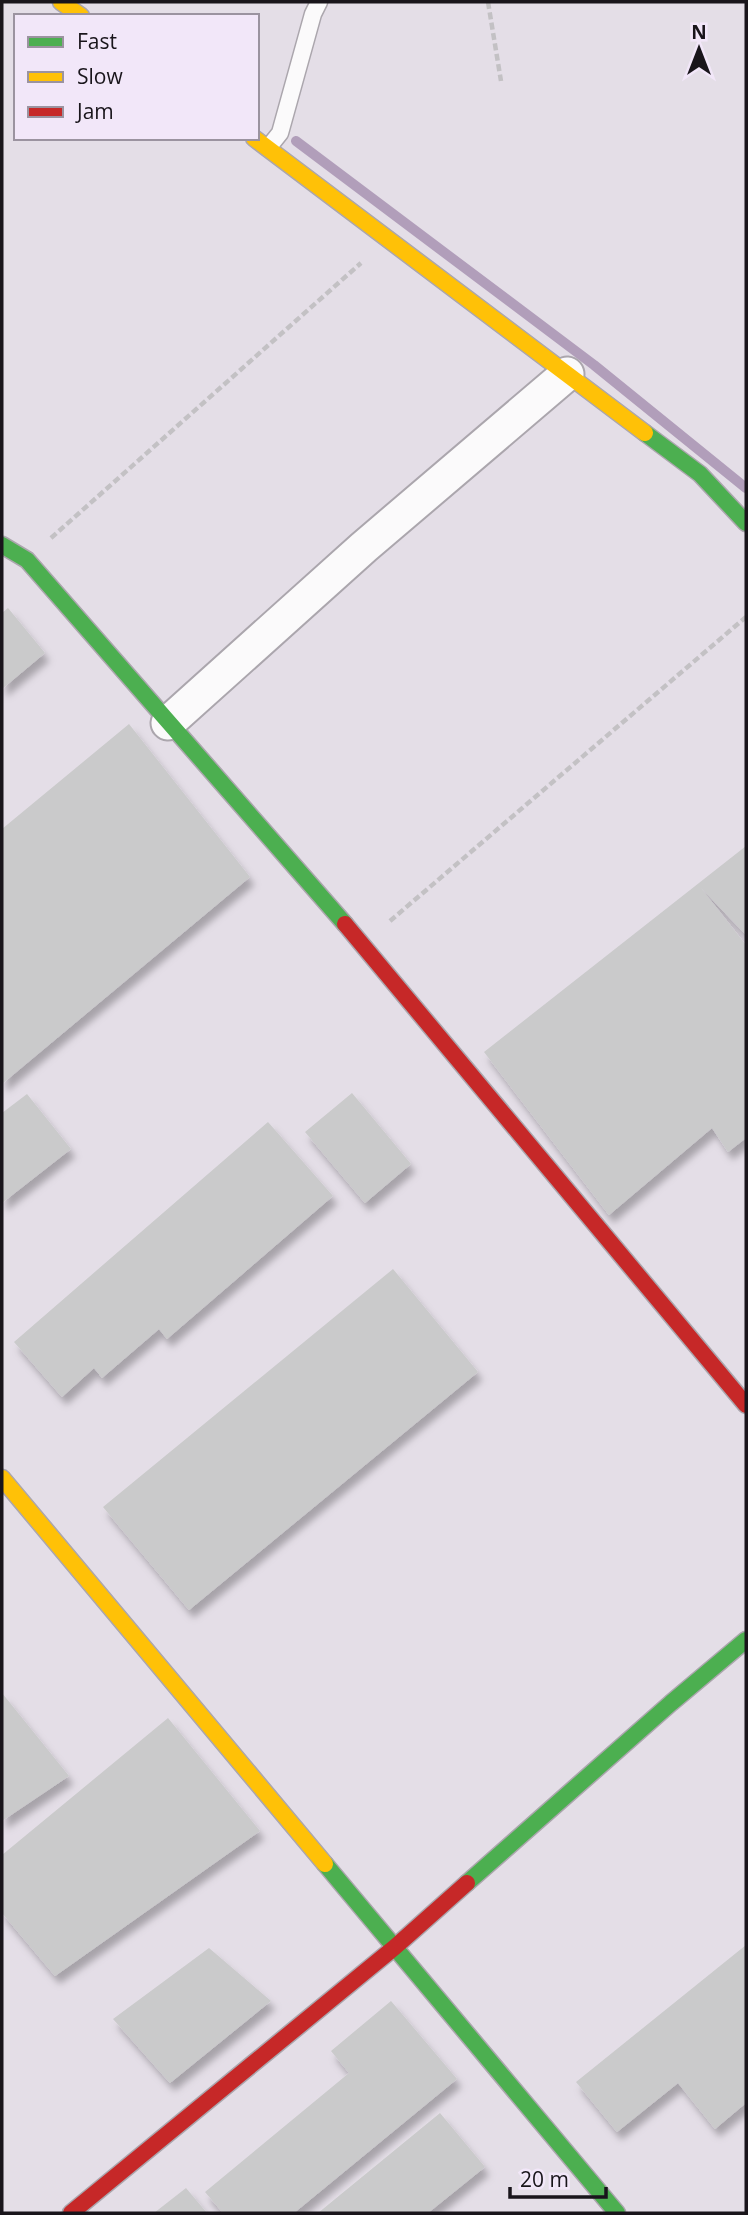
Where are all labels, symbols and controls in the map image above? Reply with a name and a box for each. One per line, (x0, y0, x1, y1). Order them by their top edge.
legend (14, 14, 259, 140)
north arrow (664, 14, 734, 84)
text: N (691, 19, 707, 45)
text: Fast (77, 27, 117, 55)
text: Slow (77, 62, 123, 90)
text: Jam (75, 97, 114, 125)
scale bar (510, 2156, 606, 2200)
text: 20 m (520, 2165, 569, 2193)

